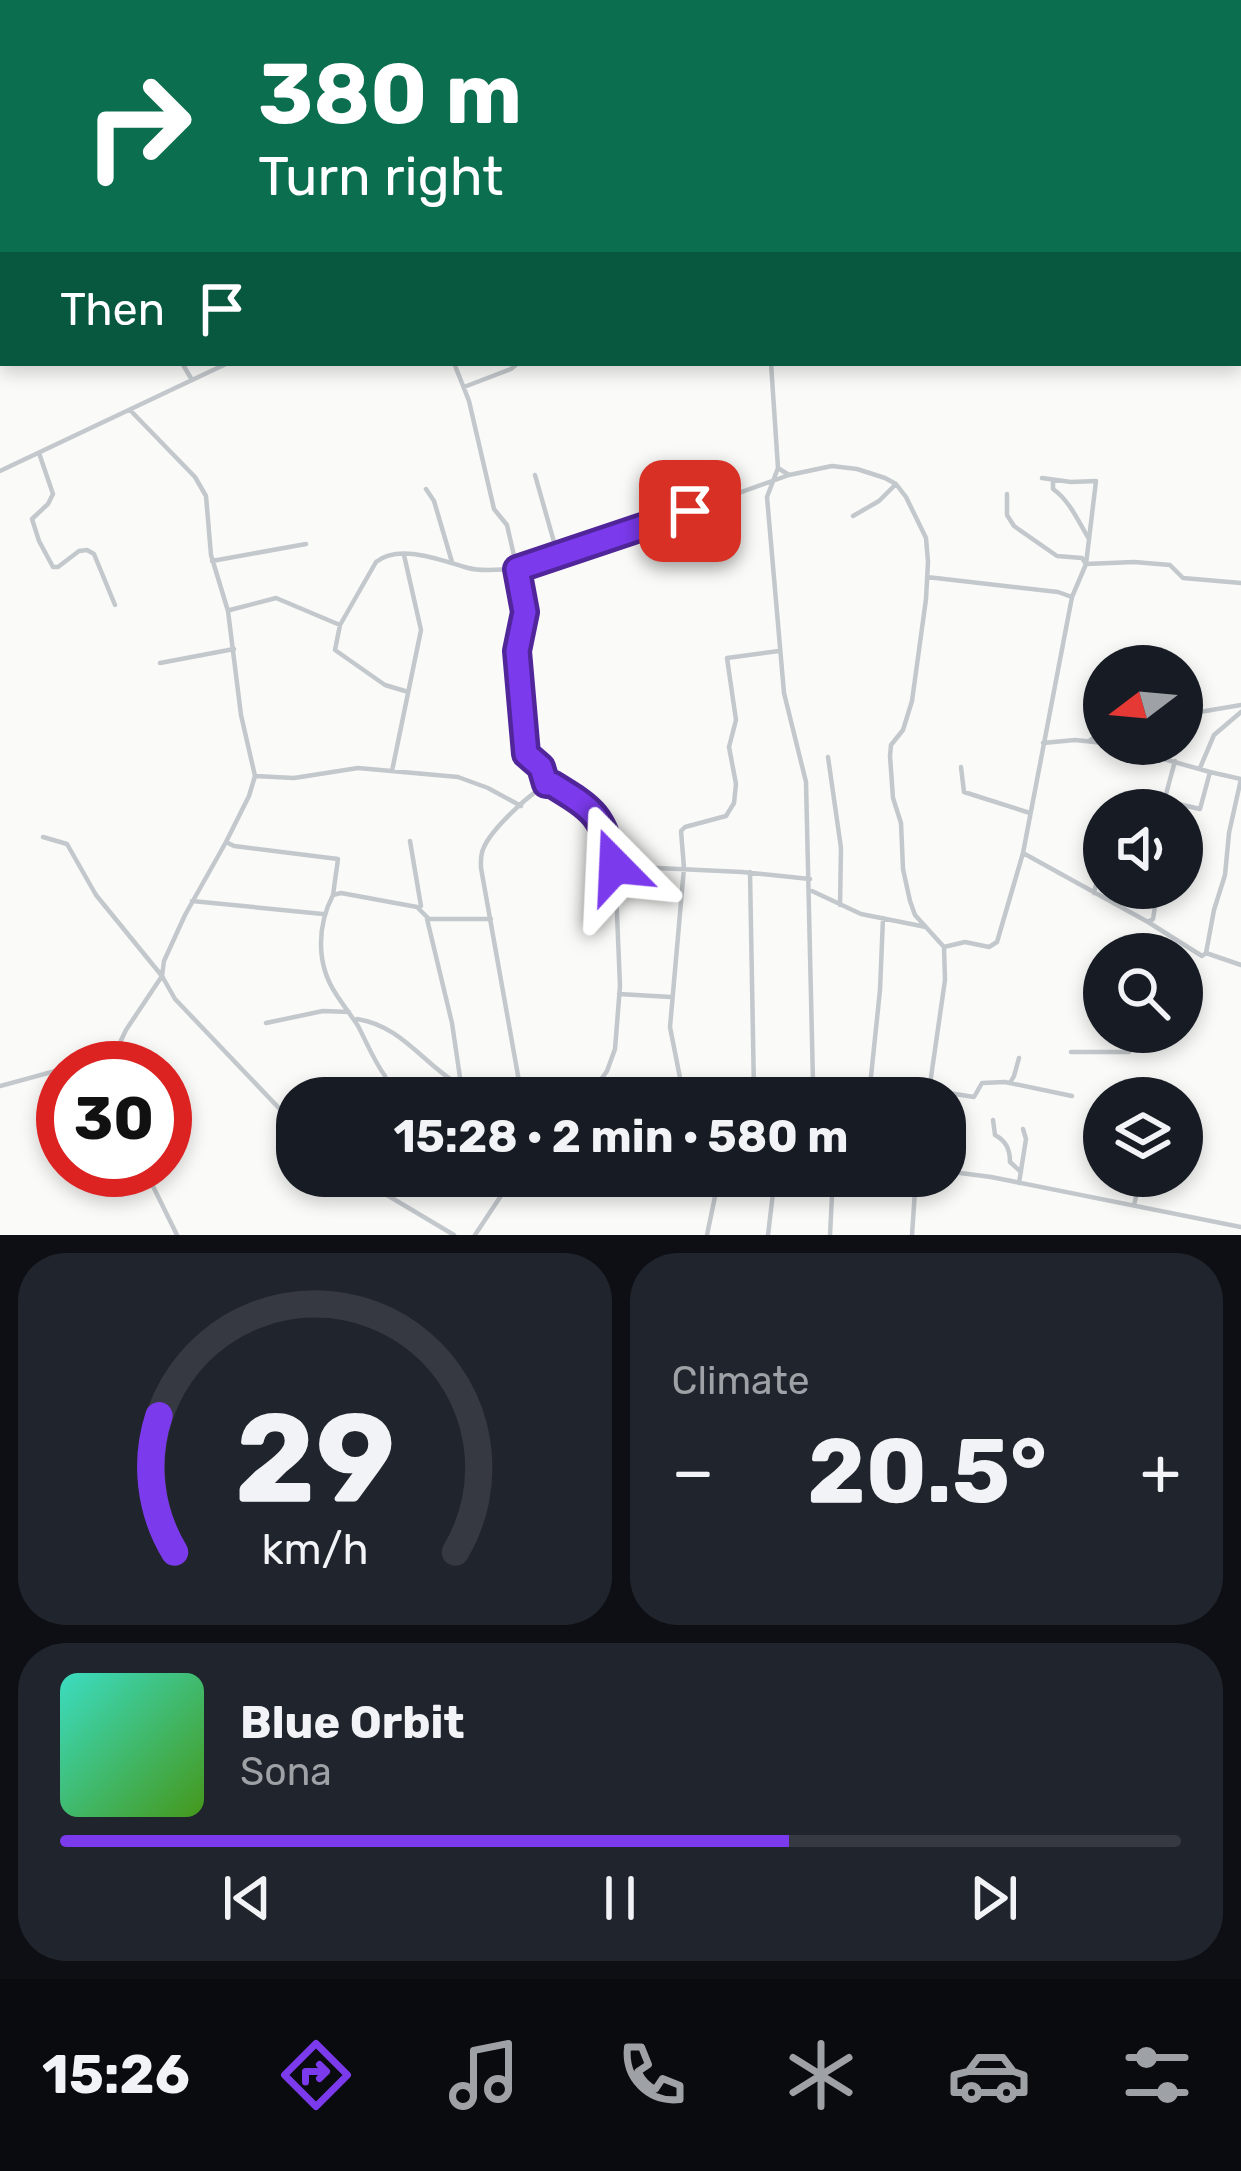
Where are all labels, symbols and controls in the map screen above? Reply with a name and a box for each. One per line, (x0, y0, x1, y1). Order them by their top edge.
text: 380 m (258, 44, 522, 144)
icon: right (60, 48, 216, 204)
text: Turn right (258, 145, 503, 209)
icon: arrive (189, 276, 255, 342)
text: Then (60, 283, 165, 336)
pin (639, 460, 741, 562)
icon: arrive (657, 478, 723, 544)
north arrow (1083, 645, 1203, 765)
map controls (1083, 645, 1203, 1197)
button: sound (1083, 789, 1203, 909)
position arrow (552, 803, 678, 929)
button: search (1083, 933, 1203, 1053)
speed limit sign: 30 (36, 1041, 192, 1197)
button: layers (1083, 1077, 1203, 1197)
text: 15:28 · 2 min · 580 m (393, 1110, 849, 1163)
text: Climate (672, 1358, 810, 1404)
text: 29 (234, 1384, 395, 1532)
text: 20.5° (807, 1418, 1047, 1525)
text: − (672, 1432, 714, 1511)
text: + (1140, 1432, 1181, 1511)
text: km/h (261, 1524, 368, 1575)
text: Blue Orbit (240, 1696, 464, 1749)
text: Sona (240, 1749, 332, 1795)
icon: previous (214, 1865, 280, 1931)
icon: pause (587, 1865, 653, 1931)
icon: next (961, 1865, 1027, 1931)
icon: directions (274, 2033, 358, 2117)
icon: music (442, 2033, 526, 2117)
icon: phone (610, 2033, 694, 2117)
icon: climate (779, 2033, 863, 2117)
icon: car (947, 2033, 1031, 2117)
icon: filters (1115, 2033, 1199, 2117)
text: 15:26 (42, 2043, 190, 2107)

